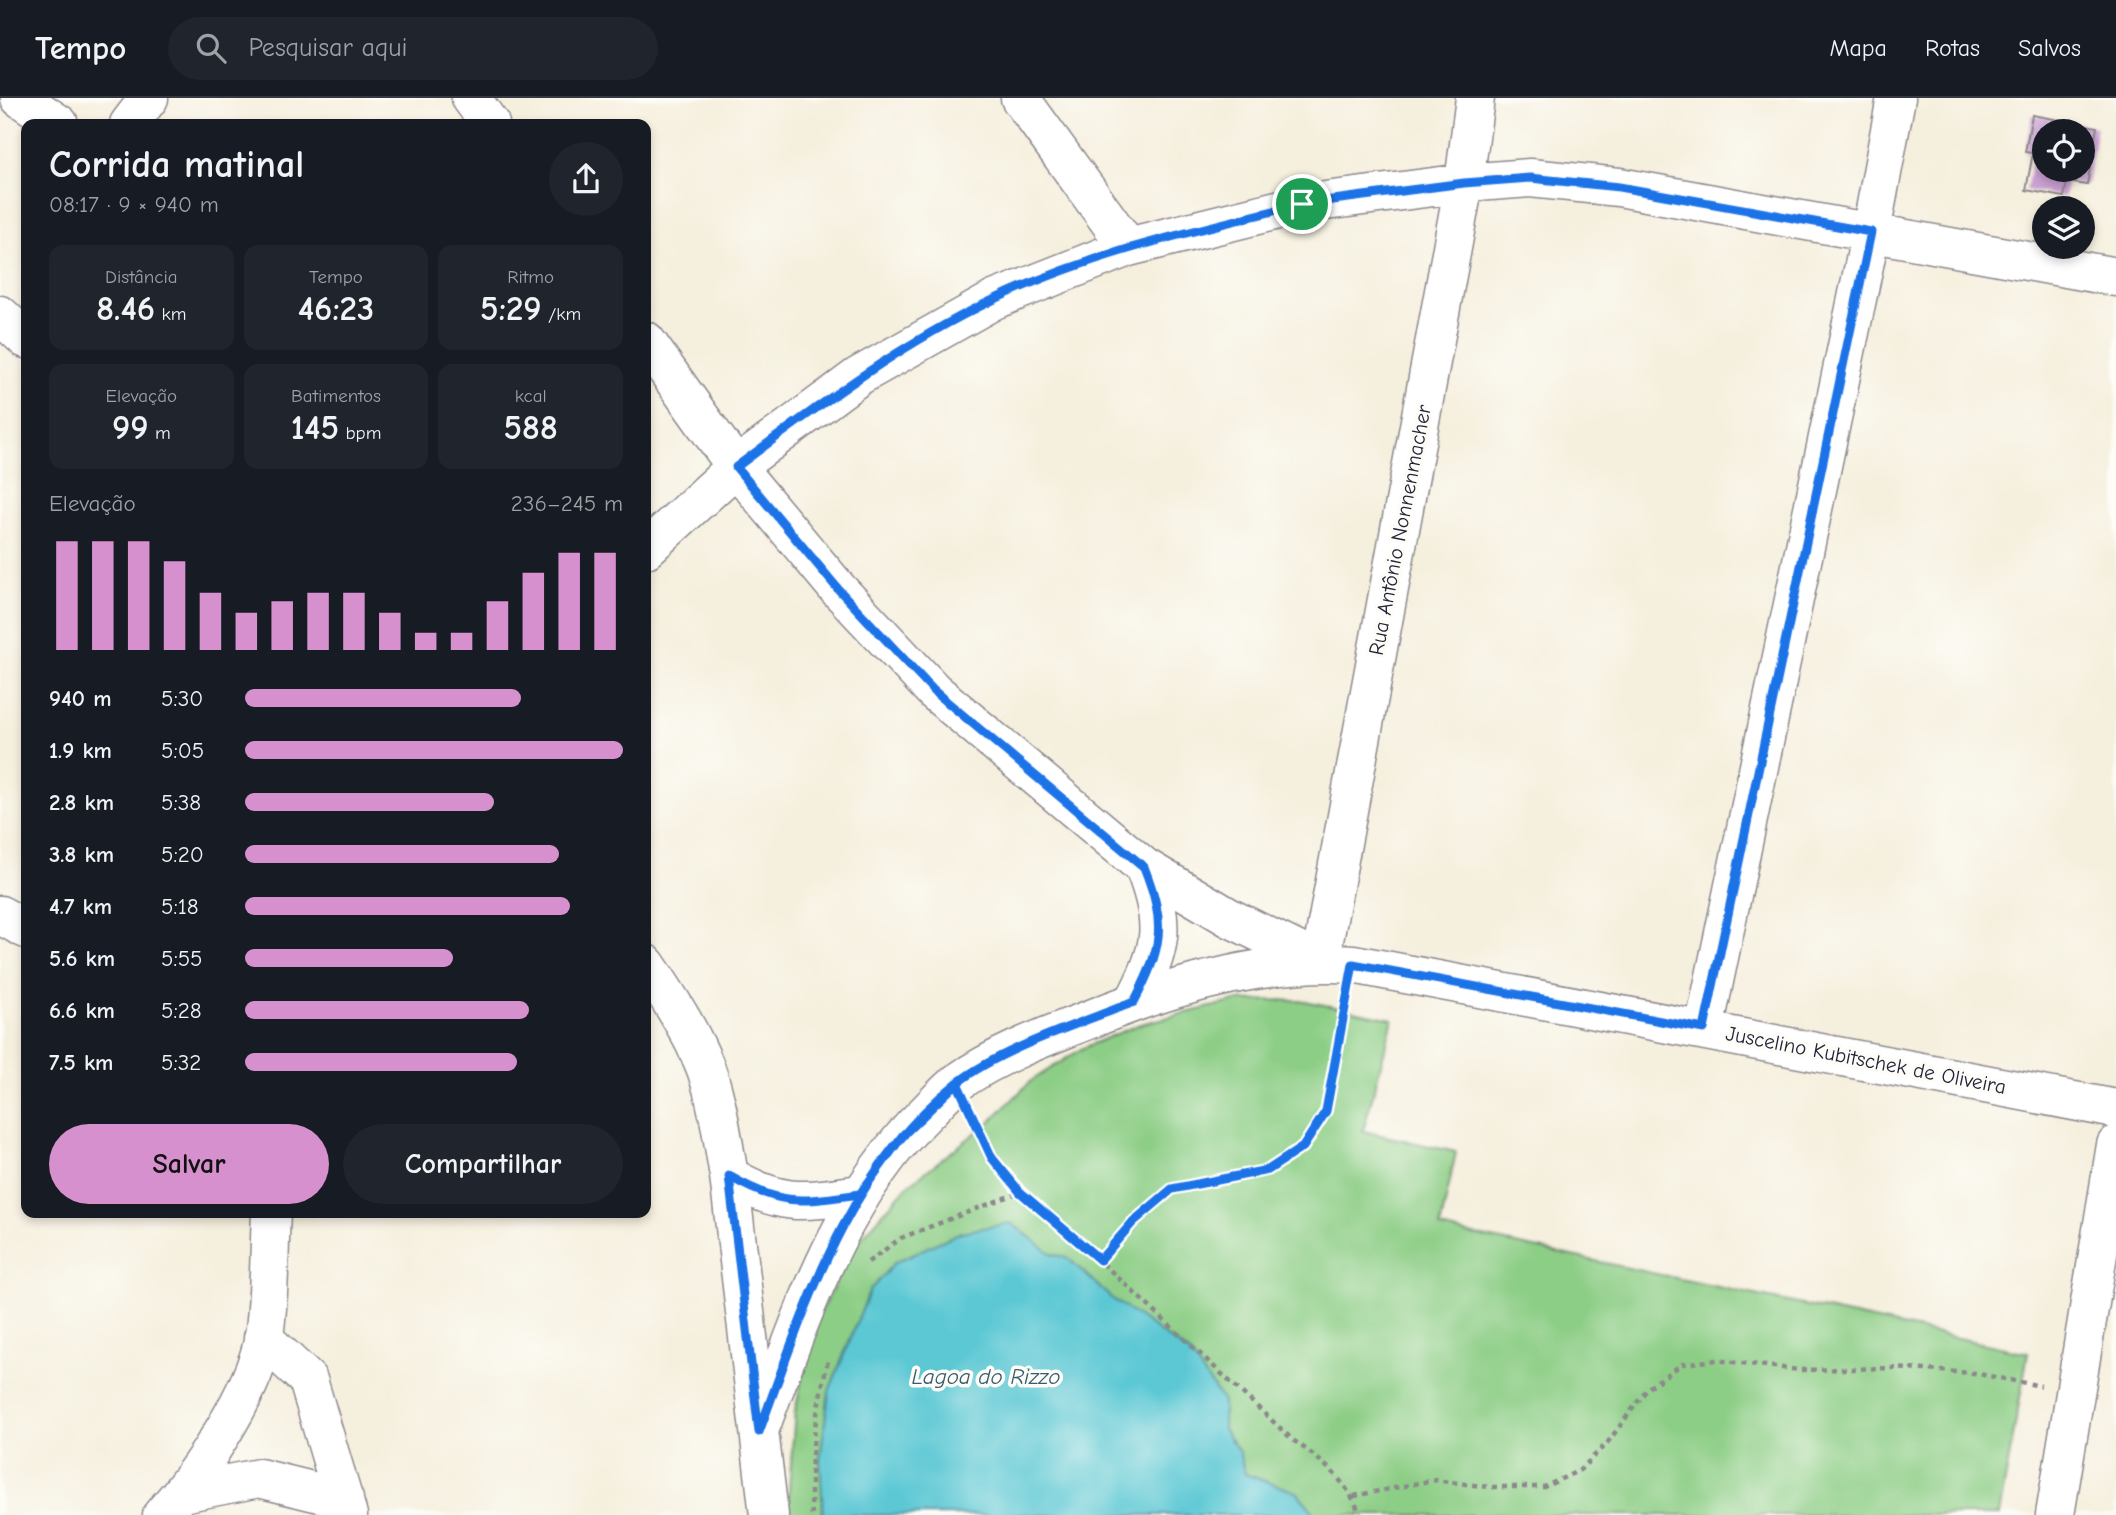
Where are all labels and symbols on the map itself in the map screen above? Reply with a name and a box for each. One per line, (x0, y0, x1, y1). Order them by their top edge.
pin (1272, 174, 1332, 234)
street label: Rua Antônio Nonnenmacher (1364, 402, 1436, 657)
street label: Juscelino Kubitschek de Oliveira (1724, 1021, 2008, 1099)
water label: Lagoa do Rizzo (912, 1363, 1061, 1390)

